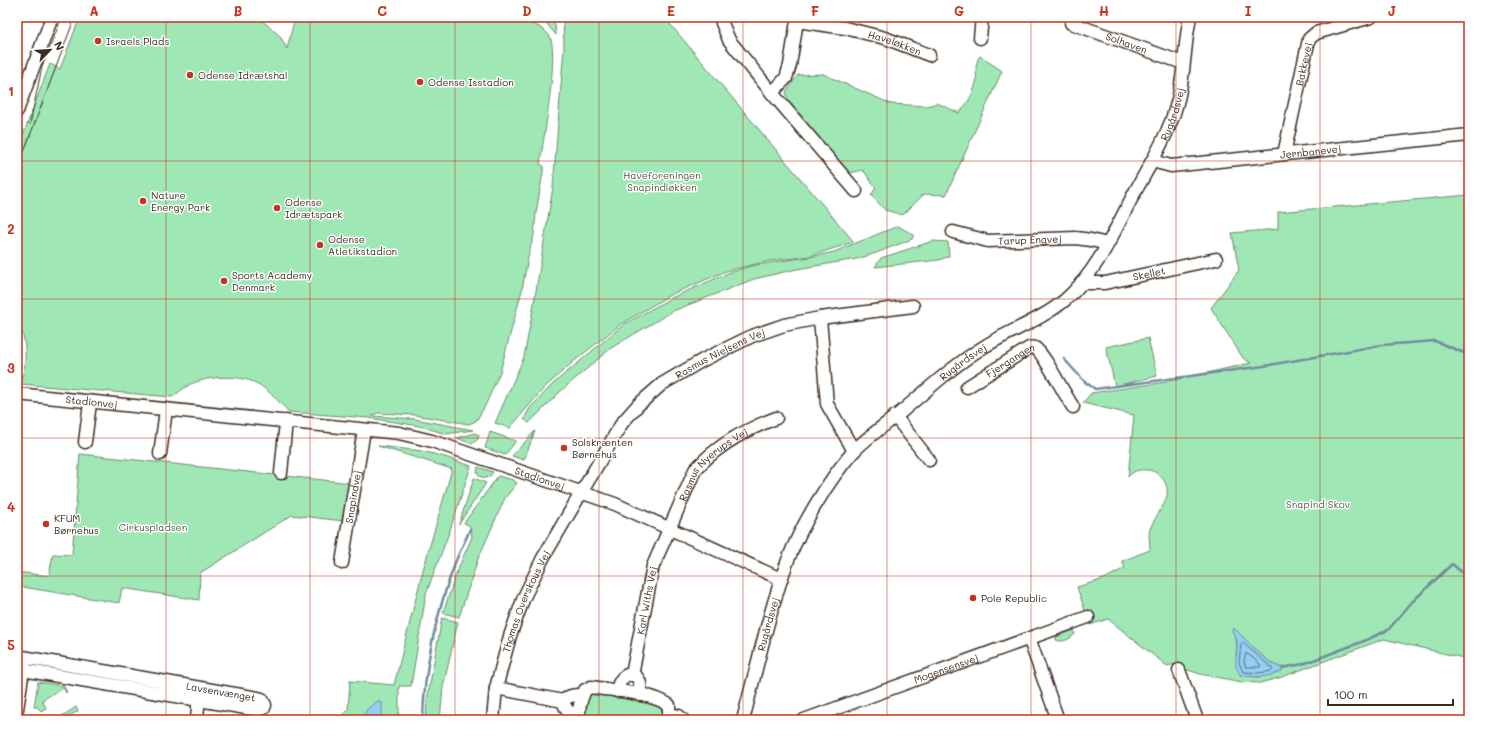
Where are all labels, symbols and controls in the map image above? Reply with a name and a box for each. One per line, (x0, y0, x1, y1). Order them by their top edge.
text: A (89, 2, 99, 19)
text: B (234, 2, 243, 19)
text: C (377, 2, 387, 19)
text: D (522, 2, 532, 19)
text: E (667, 2, 675, 19)
text: F (811, 2, 819, 19)
text: G (954, 2, 964, 19)
text: H (1099, 2, 1109, 19)
text: I (1245, 2, 1252, 19)
text: J (1388, 2, 1396, 19)
street label: Haveløkken (867, 27, 923, 58)
street label: Solhaven (1104, 29, 1149, 57)
north arrow (30, 30, 70, 70)
place label: Israels Plads (106, 34, 169, 48)
marker: Israels Plads (93, 36, 103, 46)
text: N (51, 39, 68, 53)
street label: Bakkevej (1292, 41, 1315, 87)
place label: Odense Idrætshal (198, 68, 288, 82)
marker: Odense Idrætshal (185, 70, 195, 80)
place label: Odense Isstadion (428, 75, 514, 89)
marker: Odense Isstadion (415, 77, 425, 87)
text: 1 (8, 82, 14, 99)
street label: Rugårdsvej (1157, 86, 1187, 143)
street label: Jernbanevej (1279, 141, 1342, 162)
park label: Haveforeningen Snapindløkken (623, 168, 701, 194)
place label: Nature Energy Park (151, 188, 210, 214)
place label: Odense Idrætspark (285, 195, 343, 221)
marker: Nature Energy Park (138, 196, 148, 206)
marker: Odense Idrætspark (272, 203, 282, 213)
text: 2 (7, 220, 15, 237)
street label: Tarup Engvej (998, 231, 1062, 248)
place label: Odense Atletikstadion (328, 232, 397, 258)
marker: Odense Atletikstadion (315, 240, 325, 250)
street label: Skellet (1131, 263, 1166, 284)
place label: Sports Academy Denmark (232, 268, 312, 294)
marker: Sports Academy Denmark (219, 276, 229, 286)
street label: Rasmus Nielsens Vej (673, 325, 767, 382)
street label: Rugårdsvej (936, 340, 989, 384)
street label: Fjergangen (983, 340, 1035, 381)
text: 3 (7, 359, 15, 376)
street label: Stadionvej (65, 392, 118, 411)
street label: Rasmus Nyerups Vej (675, 425, 750, 503)
place label: Solskrænten Børnehus (572, 435, 633, 461)
marker: Solskrænten Børnehus (559, 443, 569, 453)
street label: Stadionvej (513, 463, 567, 493)
street label: Snapindvej (342, 469, 364, 524)
park label: Snapind Skov (1286, 497, 1350, 511)
text: 4 (7, 498, 15, 515)
place label: KFUM Børnehus (54, 511, 99, 537)
marker: KFUM Børnehus (41, 519, 51, 529)
park label: Cirkuspladsen (119, 520, 187, 534)
street label: Thomas Overskous Vej (499, 548, 553, 654)
street label: Karl Withs Vej (633, 565, 660, 636)
place label: Pole Republic (981, 591, 1047, 605)
marker: Pole Republic (968, 593, 978, 603)
street label: Rugårdsvej (754, 596, 782, 653)
text: 5 (7, 636, 15, 653)
street label: Mogensensvej (912, 650, 980, 687)
street label: Lavsenvænget (185, 679, 257, 704)
scale bar (1328, 681, 1453, 707)
text: 100 m (1334, 686, 1368, 702)

